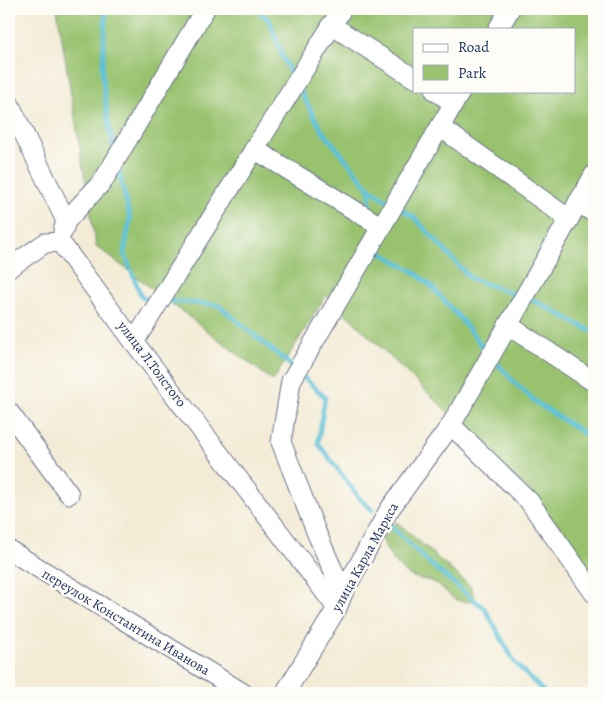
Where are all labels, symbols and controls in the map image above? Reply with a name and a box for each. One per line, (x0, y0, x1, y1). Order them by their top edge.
legend (413, 28, 576, 92)
text: Road (458, 37, 490, 57)
text: Park (458, 63, 487, 83)
street label: улица Л.Толстого (113, 316, 191, 411)
street label: улица Карла Маркса (327, 498, 403, 616)
street label: переулок Константина Иванова (38, 564, 214, 680)

